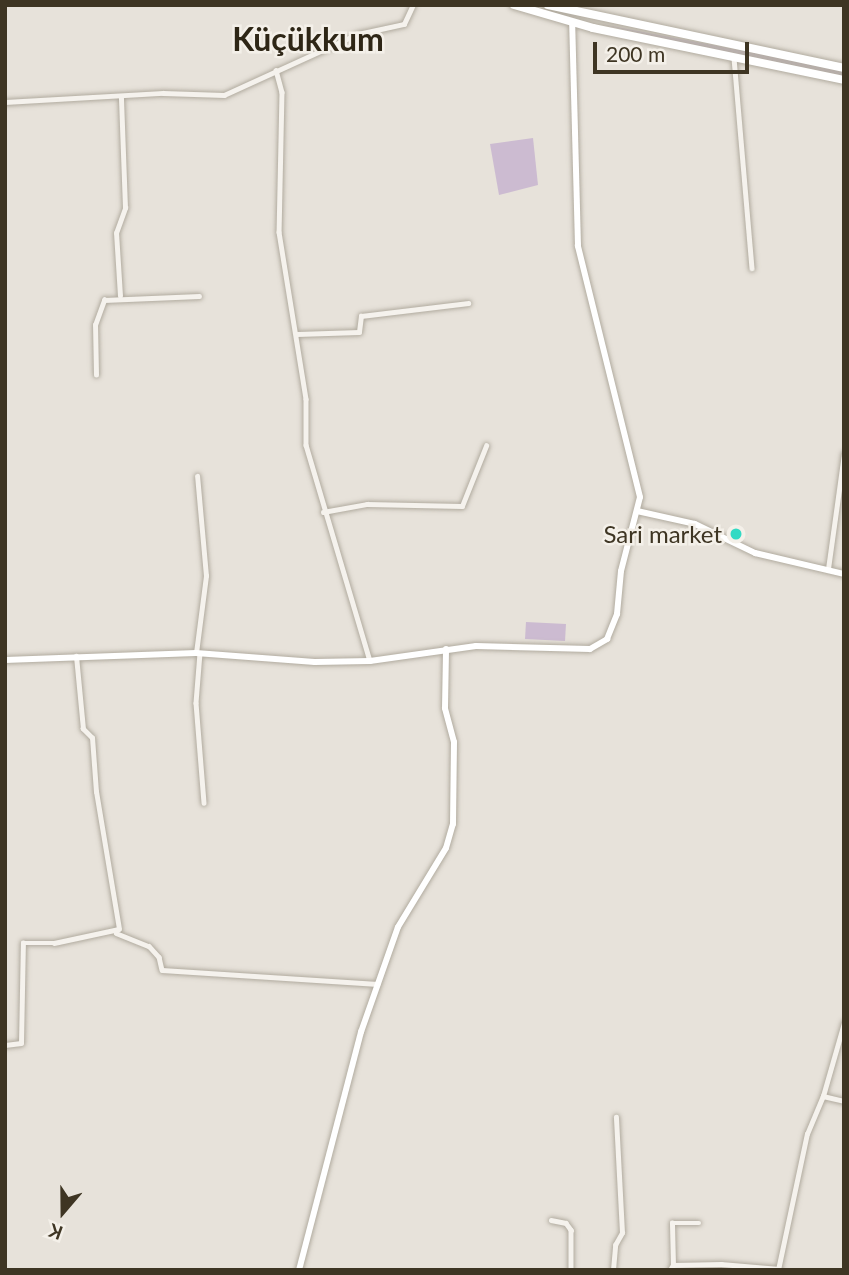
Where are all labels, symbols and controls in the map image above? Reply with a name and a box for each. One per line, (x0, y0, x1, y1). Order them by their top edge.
district label: Küçükkum (232, 20, 384, 58)
scale bar (597, 28, 753, 72)
text: 200 m (606, 41, 665, 66)
place label: Sari market (603, 520, 722, 548)
marker: Sari market (728, 526, 744, 542)
north arrow (28, 1177, 98, 1247)
text: K (46, 1219, 66, 1245)

